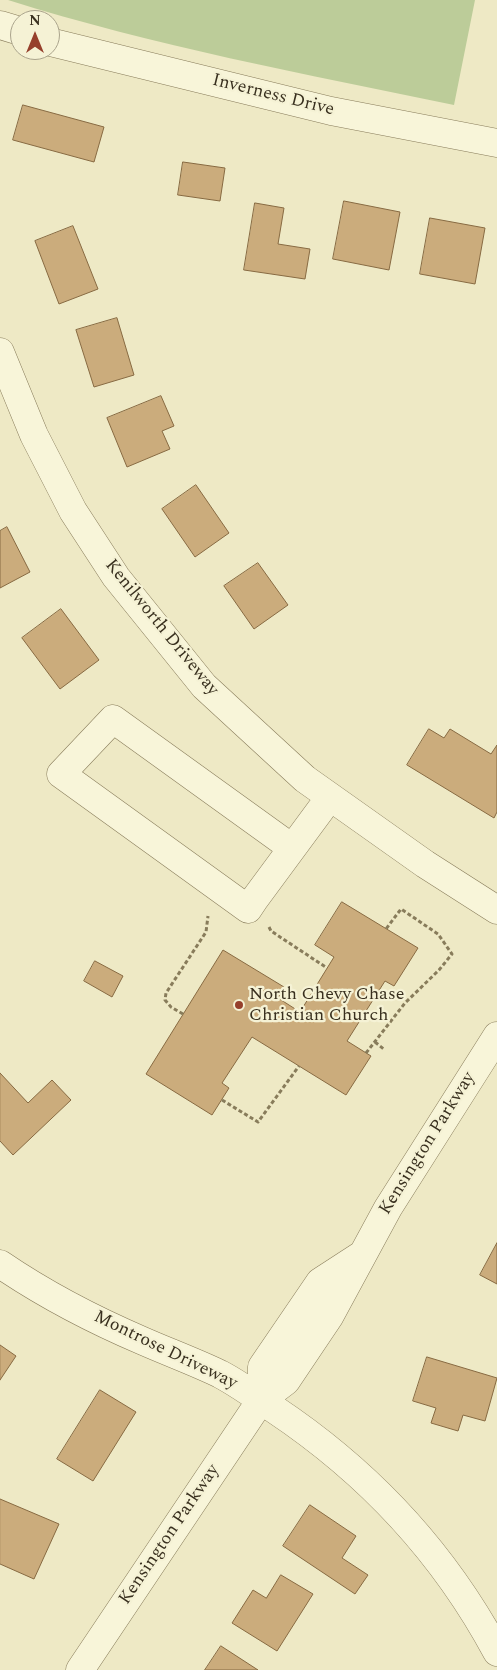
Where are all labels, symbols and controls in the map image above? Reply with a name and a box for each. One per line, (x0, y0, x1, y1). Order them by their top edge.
north arrow (10, 10, 60, 60)
text: N (29, 10, 41, 31)
street label: Inverness Drive (210, 70, 336, 122)
street label: Kenilworth Driveway (99, 555, 223, 701)
place label: North Chevy Chase Christian Church (249, 984, 404, 1026)
marker: North Chevy Chase Christian Church (233, 999, 245, 1011)
street label: Kensington Parkway (375, 1069, 481, 1219)
street label: Montrose Driveway (90, 1307, 240, 1395)
street label: Kensington Parkway (115, 1461, 225, 1609)

